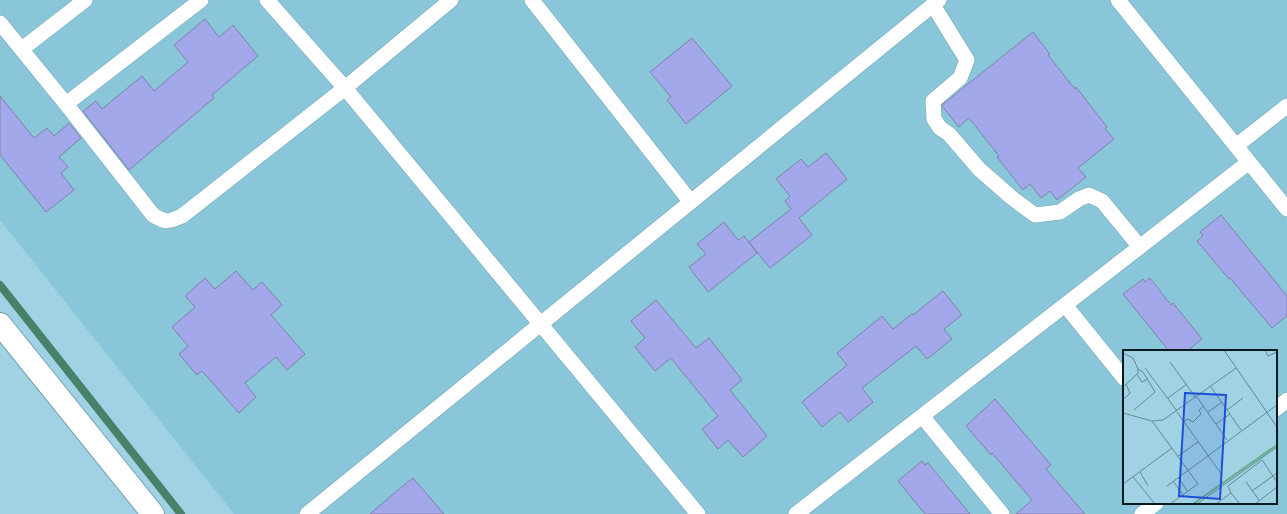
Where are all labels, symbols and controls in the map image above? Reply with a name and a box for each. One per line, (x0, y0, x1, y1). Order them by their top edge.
inset map (1123, 350, 1277, 504)

